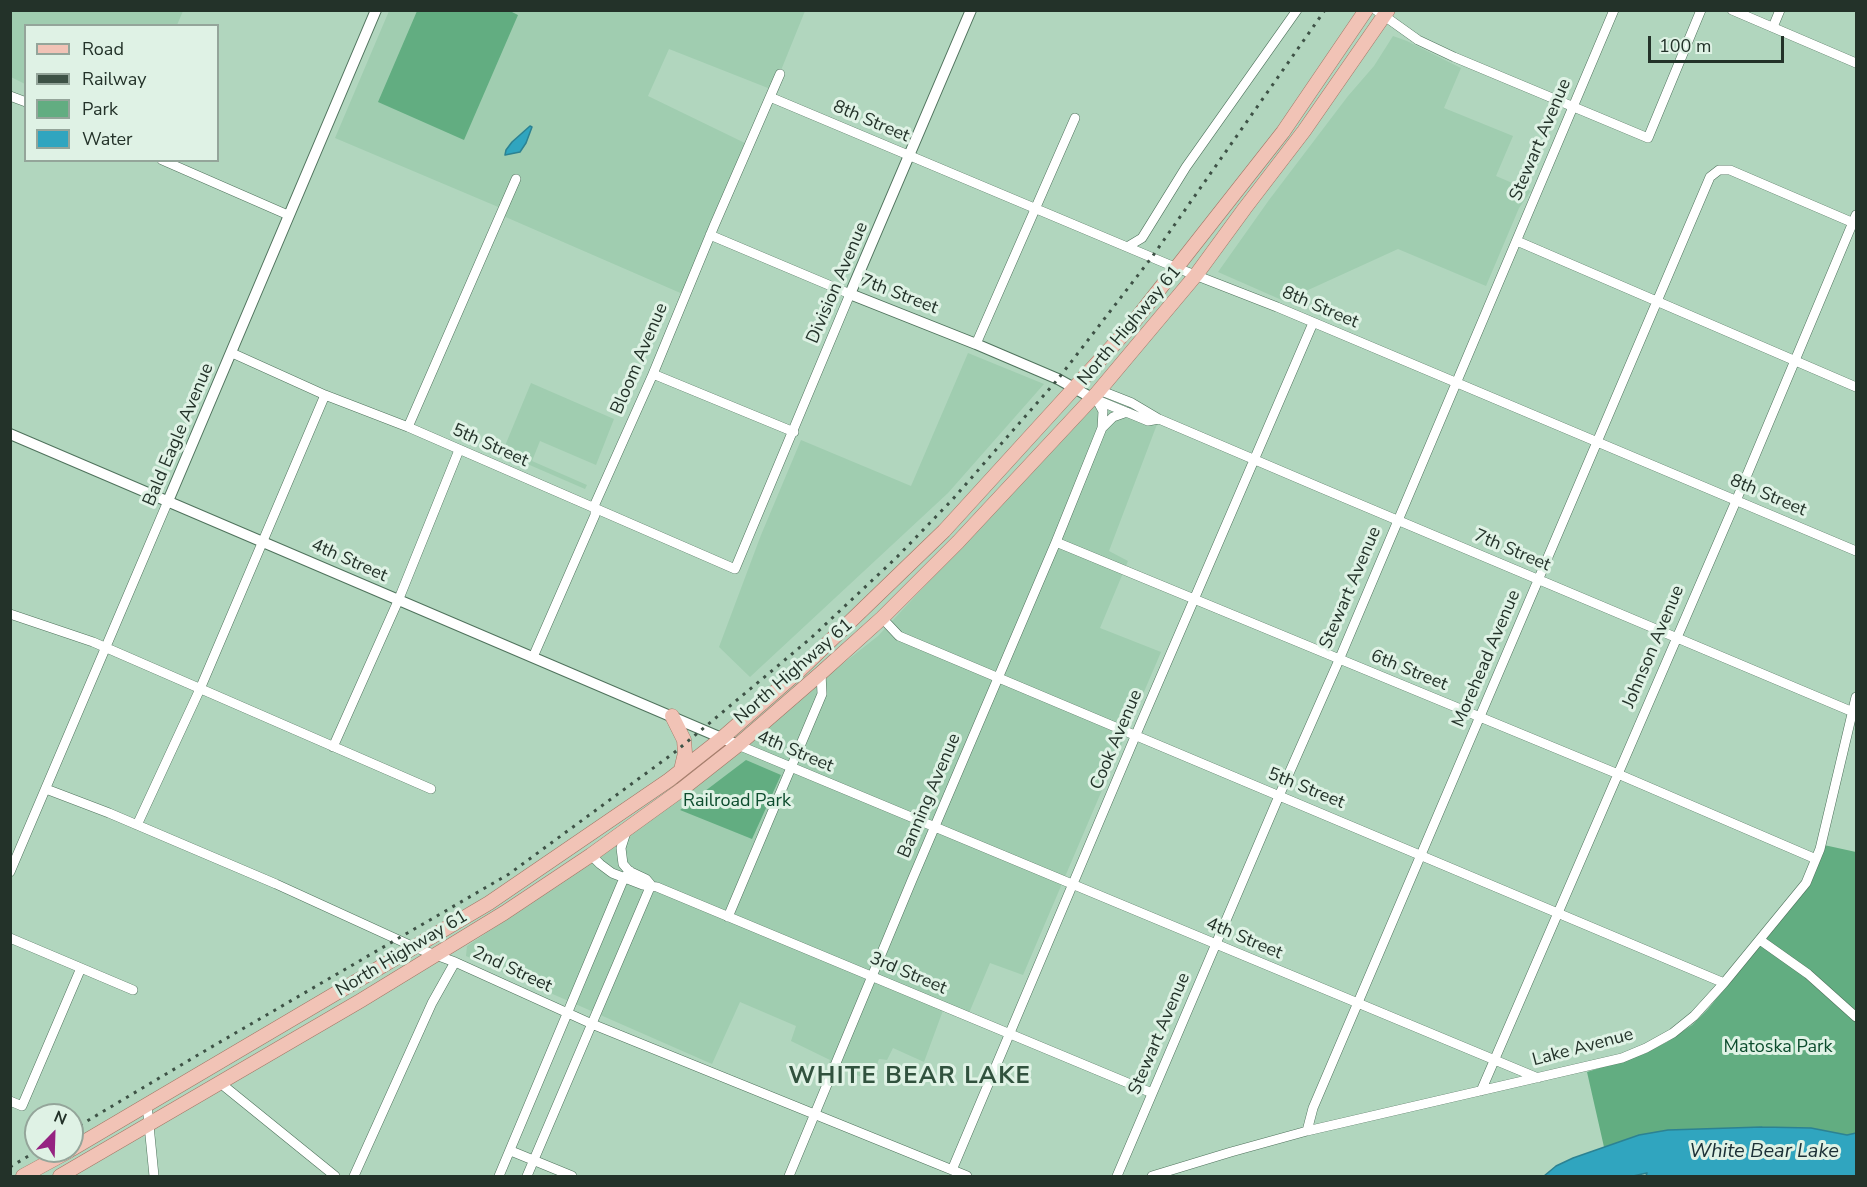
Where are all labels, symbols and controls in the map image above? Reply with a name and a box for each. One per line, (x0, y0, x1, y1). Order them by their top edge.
legend (24, 24, 219, 162)
scale bar (1651, 24, 1788, 62)
text: 100 m (1659, 34, 1711, 58)
text: Road (82, 37, 124, 61)
text: Railway (82, 67, 147, 91)
street label: Stewart Avenue (1506, 76, 1576, 204)
street label: 8th Street (829, 96, 913, 148)
text: Park (82, 97, 118, 121)
text: Water (82, 127, 133, 151)
street label: Division Avenue (803, 219, 873, 347)
street label: North Highway 61 (1074, 262, 1186, 390)
street label: 7th Street (857, 270, 941, 320)
street label: 8th Street (1278, 282, 1362, 334)
street label: Bloom Avenue (607, 300, 673, 418)
street label: Bald Eagle Avenue (139, 360, 219, 510)
street label: 5th Street (449, 420, 531, 472)
street label: 8th Street (1726, 470, 1810, 522)
street label: Stewart Avenue (1316, 524, 1386, 652)
street label: 7th Street (1470, 525, 1554, 577)
street label: 4th Street (308, 535, 390, 587)
street label: Johnson Avenue (1618, 582, 1690, 712)
street label: Morehead Avenue (1448, 587, 1526, 731)
street label: North Highway 61 (730, 615, 858, 729)
street label: 6th Street (1367, 646, 1451, 696)
street label: Cook Avenue (1086, 687, 1148, 793)
street label: 4th Street (753, 726, 837, 778)
street label: Banning Avenue (894, 731, 966, 861)
street label: 5th Street (1264, 764, 1348, 814)
park label: Railroad Park (683, 791, 791, 813)
street label: North Highway 61 (332, 906, 472, 1002)
street label: 4th Street (1202, 913, 1286, 965)
street label: 2nd Street (469, 942, 555, 998)
street label: 3rd Street (866, 948, 950, 1000)
street label: Stewart Avenue (1125, 970, 1195, 1098)
street label: Lake Avenue (1530, 1024, 1636, 1072)
park label: Matoska Park (1724, 1037, 1832, 1059)
district label: WHITE BEAR LAKE (789, 1063, 1031, 1091)
north arrow (24, 1103, 84, 1163)
text: N (50, 1106, 70, 1131)
water label: White Bear Lake (1689, 1140, 1839, 1164)

